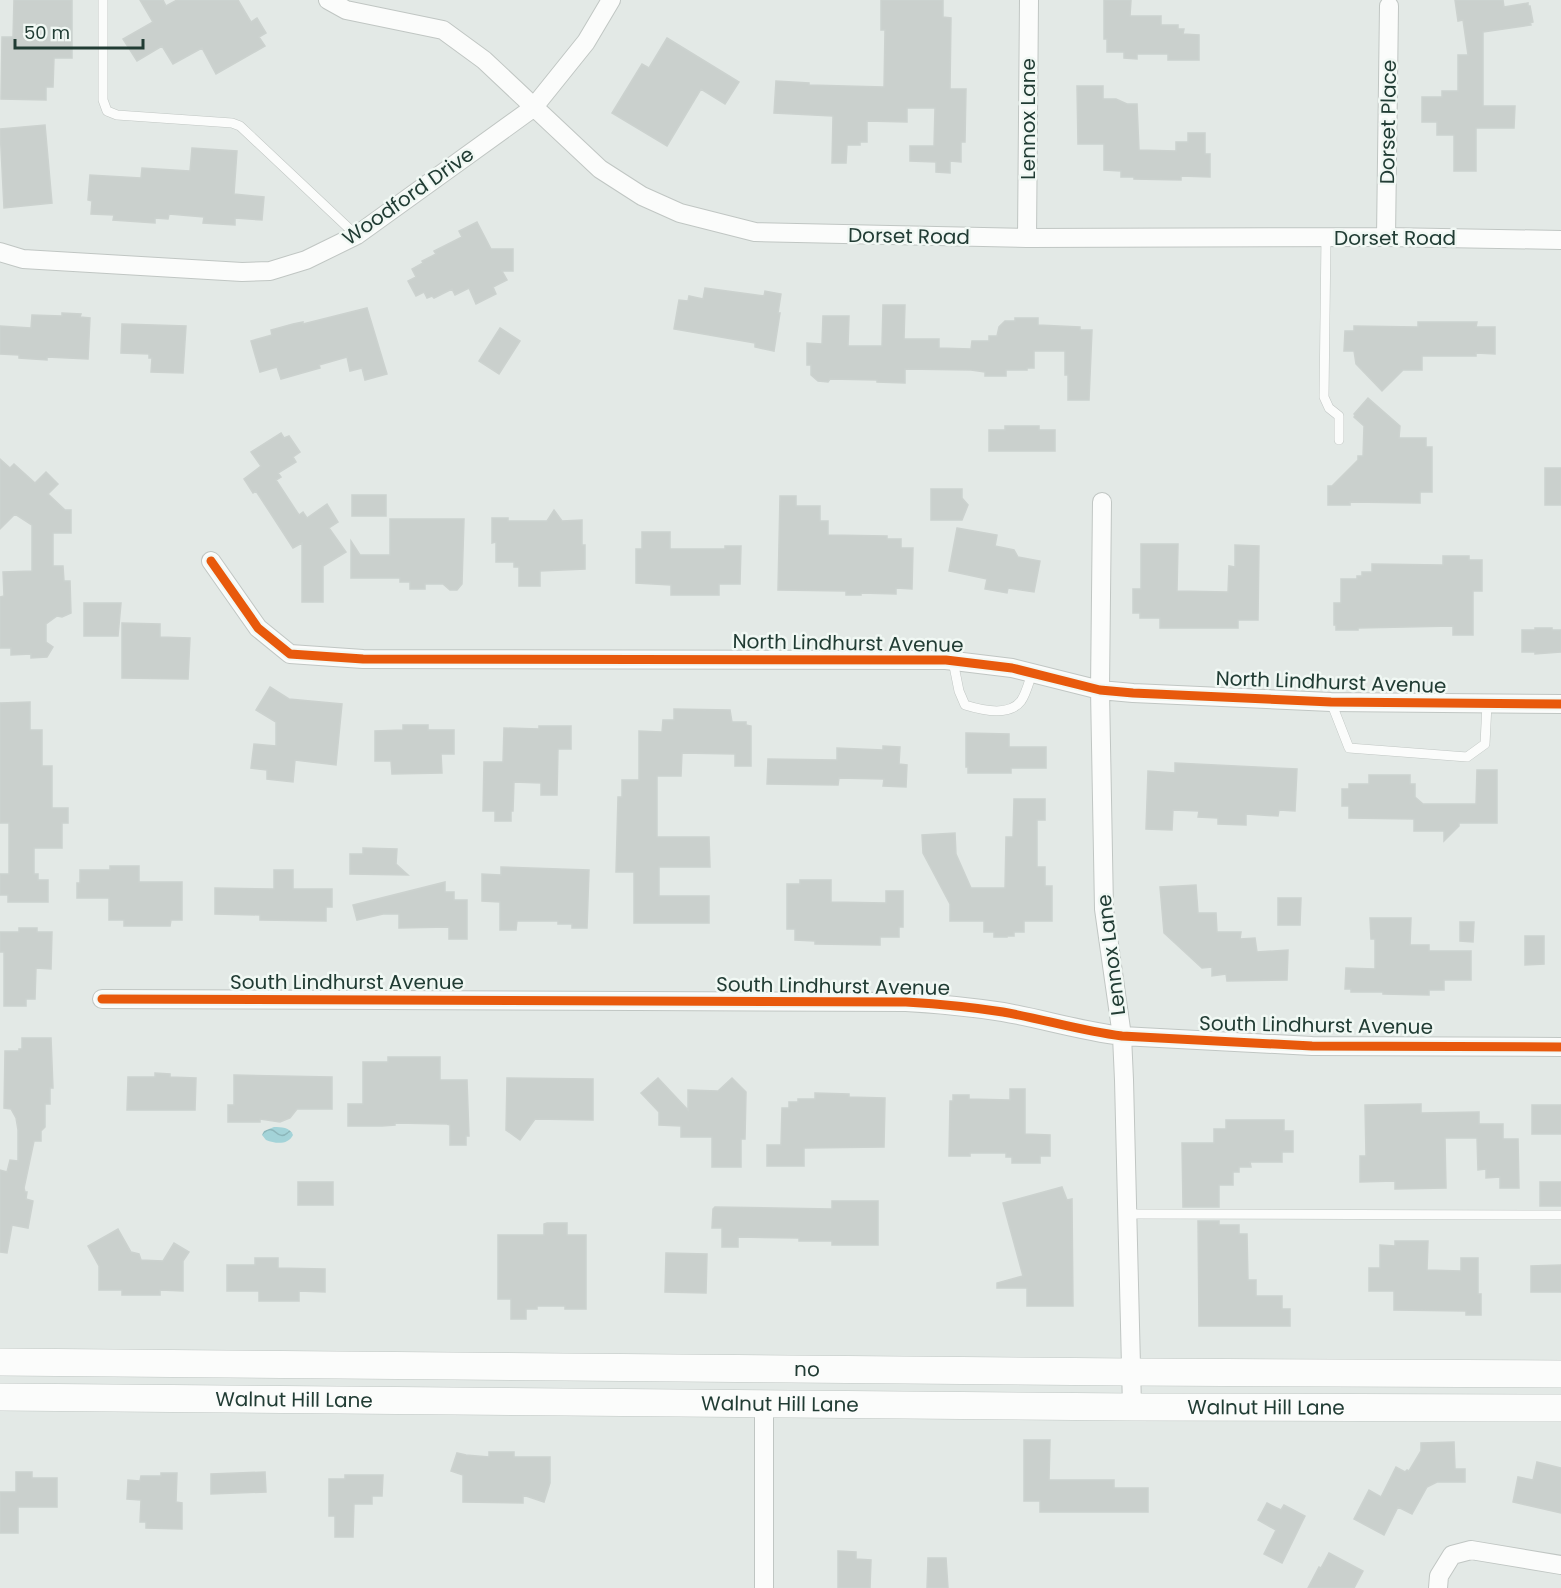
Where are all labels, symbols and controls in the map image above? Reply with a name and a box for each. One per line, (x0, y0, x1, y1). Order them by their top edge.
scale bar (15, 12, 142, 50)
text: 50 m (24, 20, 70, 45)
street label: Lennox Lane (1014, 58, 1042, 180)
street label: Dorset Place (1373, 60, 1403, 184)
street label: Woodford Drive (337, 140, 479, 252)
street label: Dorset Road (848, 221, 970, 251)
street label: Dorset Road (1334, 224, 1456, 252)
street label: North Lindhurst Avenue (732, 627, 964, 659)
street label: North Lindhurst Avenue (1215, 664, 1447, 700)
street label: Lennox Lane (1090, 893, 1132, 1017)
street label: South Lindhurst Avenue (230, 968, 464, 996)
street label: South Lindhurst Avenue (716, 970, 950, 1002)
street label: South Lindhurst Avenue (1199, 1009, 1433, 1041)
street label: no (794, 1355, 820, 1383)
street label: Walnut Hill Lane (215, 1385, 373, 1414)
street label: Walnut Hill Lane (701, 1389, 859, 1419)
street label: Walnut Hill Lane (1187, 1393, 1345, 1421)

